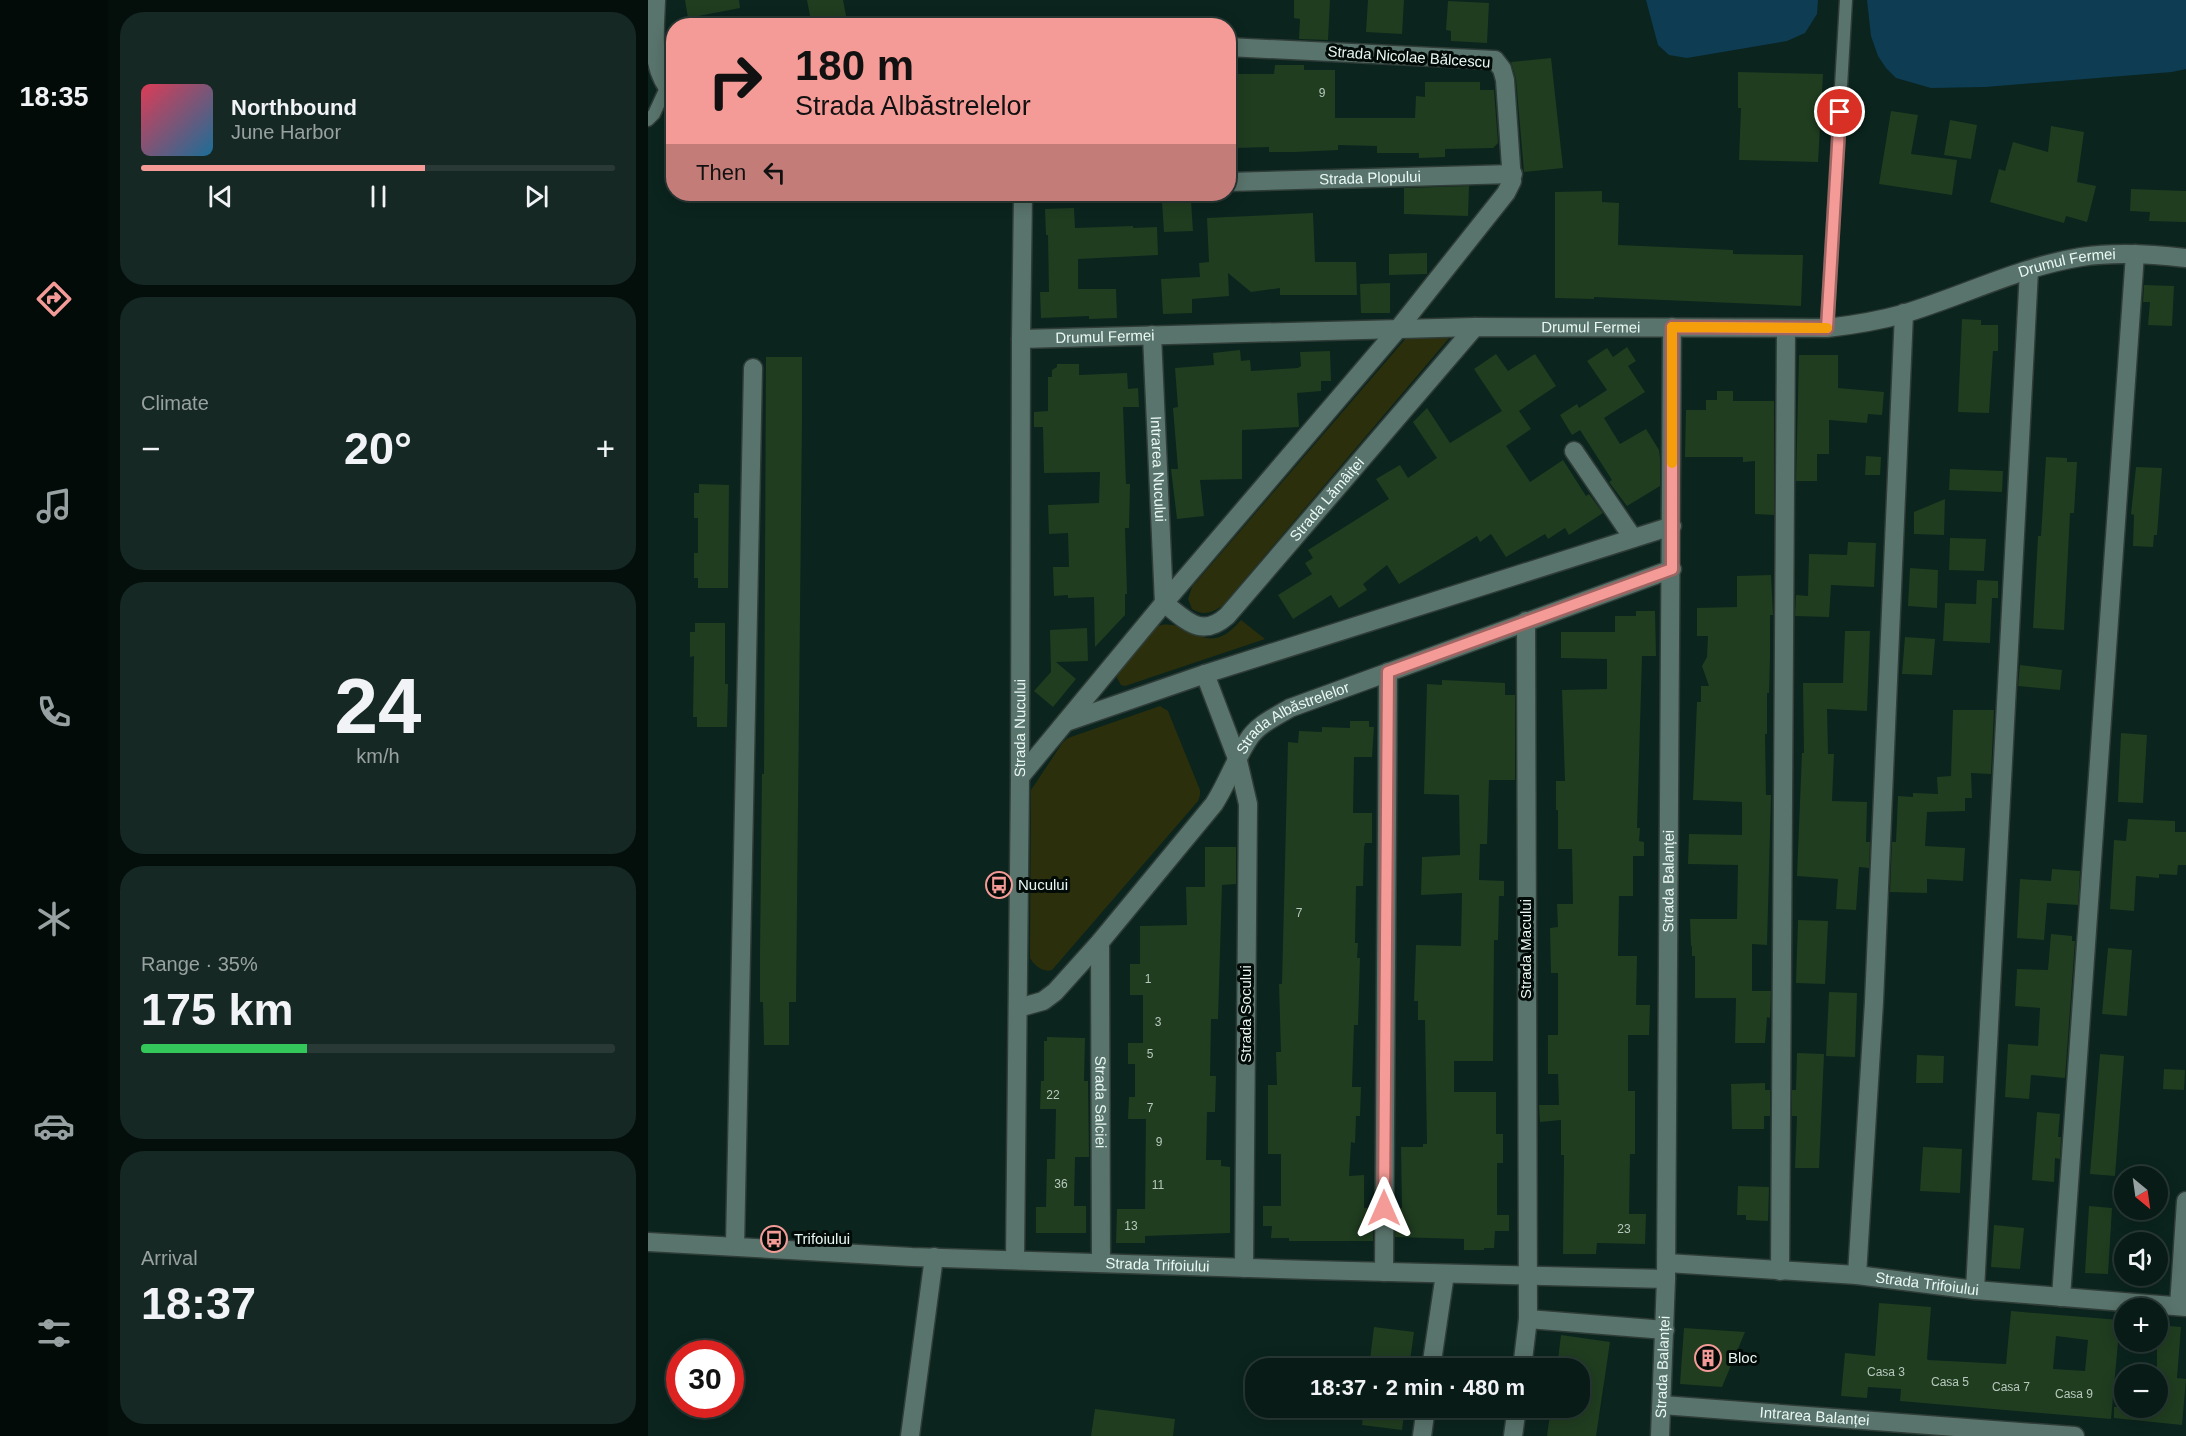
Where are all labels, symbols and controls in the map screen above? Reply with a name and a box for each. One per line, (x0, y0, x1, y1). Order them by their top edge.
icon: right (696, 42, 774, 120)
text: 180 m (795, 42, 914, 89)
street label: Strada Nicolae Bălcescu (1327, 42, 1491, 71)
text: 18:35 (19, 82, 89, 112)
house number: 9 (1319, 86, 1326, 100)
pin (1814, 86, 1865, 137)
text: Strada Albăstrelelor (795, 91, 1031, 121)
text: Northbound (231, 95, 357, 120)
icon: arrive (1823, 95, 1856, 128)
text: June Harbor (231, 121, 341, 143)
icon: left (758, 156, 791, 189)
text: Then (696, 160, 746, 185)
street label: Strada Plopului (1319, 168, 1421, 187)
icon: previous (204, 180, 237, 213)
icon: pause (362, 180, 395, 213)
icon: next (520, 180, 553, 213)
street label: Drumul Fermei (2016, 245, 2116, 280)
icon: directions (33, 278, 75, 320)
street label: Drumul Fermei (1541, 318, 1640, 335)
street label: Drumul Fermei (1055, 326, 1155, 346)
text: Climate (141, 392, 209, 414)
street label: Intrarea Nucului (1148, 416, 1169, 522)
text: 20° (344, 423, 412, 474)
text: − (141, 430, 160, 467)
text: + (596, 430, 615, 467)
street label: Strada Lămâiței (1286, 454, 1367, 545)
icon: music (33, 485, 75, 527)
text: 24 (335, 662, 421, 750)
street label: Strada Albăstrelelor (1232, 678, 1351, 757)
street label: Strada Nucului (1011, 679, 1028, 777)
icon: phone (33, 691, 75, 733)
text: km/h (356, 745, 400, 767)
street label: Strada Balanței (1659, 830, 1677, 932)
bus stop icon: Nucului (984, 870, 1014, 900)
place label: Nucului (1018, 876, 1068, 893)
icon: climate (33, 898, 75, 940)
street label: Strada Macului (1517, 899, 1534, 999)
house number: 7 (1296, 906, 1303, 920)
text: Range · 35% (141, 953, 258, 975)
street label: Strada Socului (1237, 965, 1254, 1063)
house number: 1 (1145, 972, 1152, 986)
text: 175 km (141, 984, 294, 1035)
house number: 3 (1155, 1015, 1162, 1029)
house number: 5 (1147, 1047, 1154, 1061)
street label: Strada Salciei (1092, 1056, 1110, 1148)
house number: 22 (1046, 1088, 1060, 1102)
house number: 7 (1147, 1101, 1154, 1115)
icon: car (33, 1105, 75, 1147)
house number: 9 (1156, 1135, 1163, 1149)
north arrow (2114, 1166, 2168, 1220)
map controls (2114, 1166, 2168, 1418)
position arrow (1352, 1176, 1416, 1240)
house number: 36 (1054, 1177, 1068, 1191)
house number: 11 (1152, 1178, 1165, 1192)
house number: 13 (1124, 1219, 1138, 1233)
house number: 23 (1617, 1222, 1631, 1236)
bus stop icon: Trifoiului (759, 1224, 789, 1254)
place label: Trifoiului (794, 1230, 850, 1247)
button: sound (2114, 1232, 2168, 1286)
text: Arrival (141, 1247, 198, 1269)
street label: Strada Trifoiului (1105, 1254, 1210, 1275)
street label: Strada Trifoiului (1874, 1268, 1980, 1298)
text: 18:37 (141, 1278, 256, 1329)
button: + (2114, 1298, 2168, 1352)
icon: filters (33, 1312, 75, 1354)
street label: Strada Balanței (1652, 1315, 1673, 1419)
speed limit sign: 30 (666, 1340, 744, 1418)
building icon: Bloc (1693, 1343, 1723, 1373)
place label: Bloc (1728, 1349, 1758, 1366)
button: − (2114, 1364, 2168, 1418)
house number: Casa 3 (1867, 1365, 1905, 1379)
text: 18:37 · 2 min · 480 m (1310, 1375, 1525, 1400)
house number: Casa 5 (1931, 1375, 1969, 1389)
house number: Casa 7 (1992, 1380, 2030, 1394)
house number: Casa 9 (2055, 1387, 2093, 1401)
street label: Intrarea Balanței (1759, 1403, 1870, 1429)

